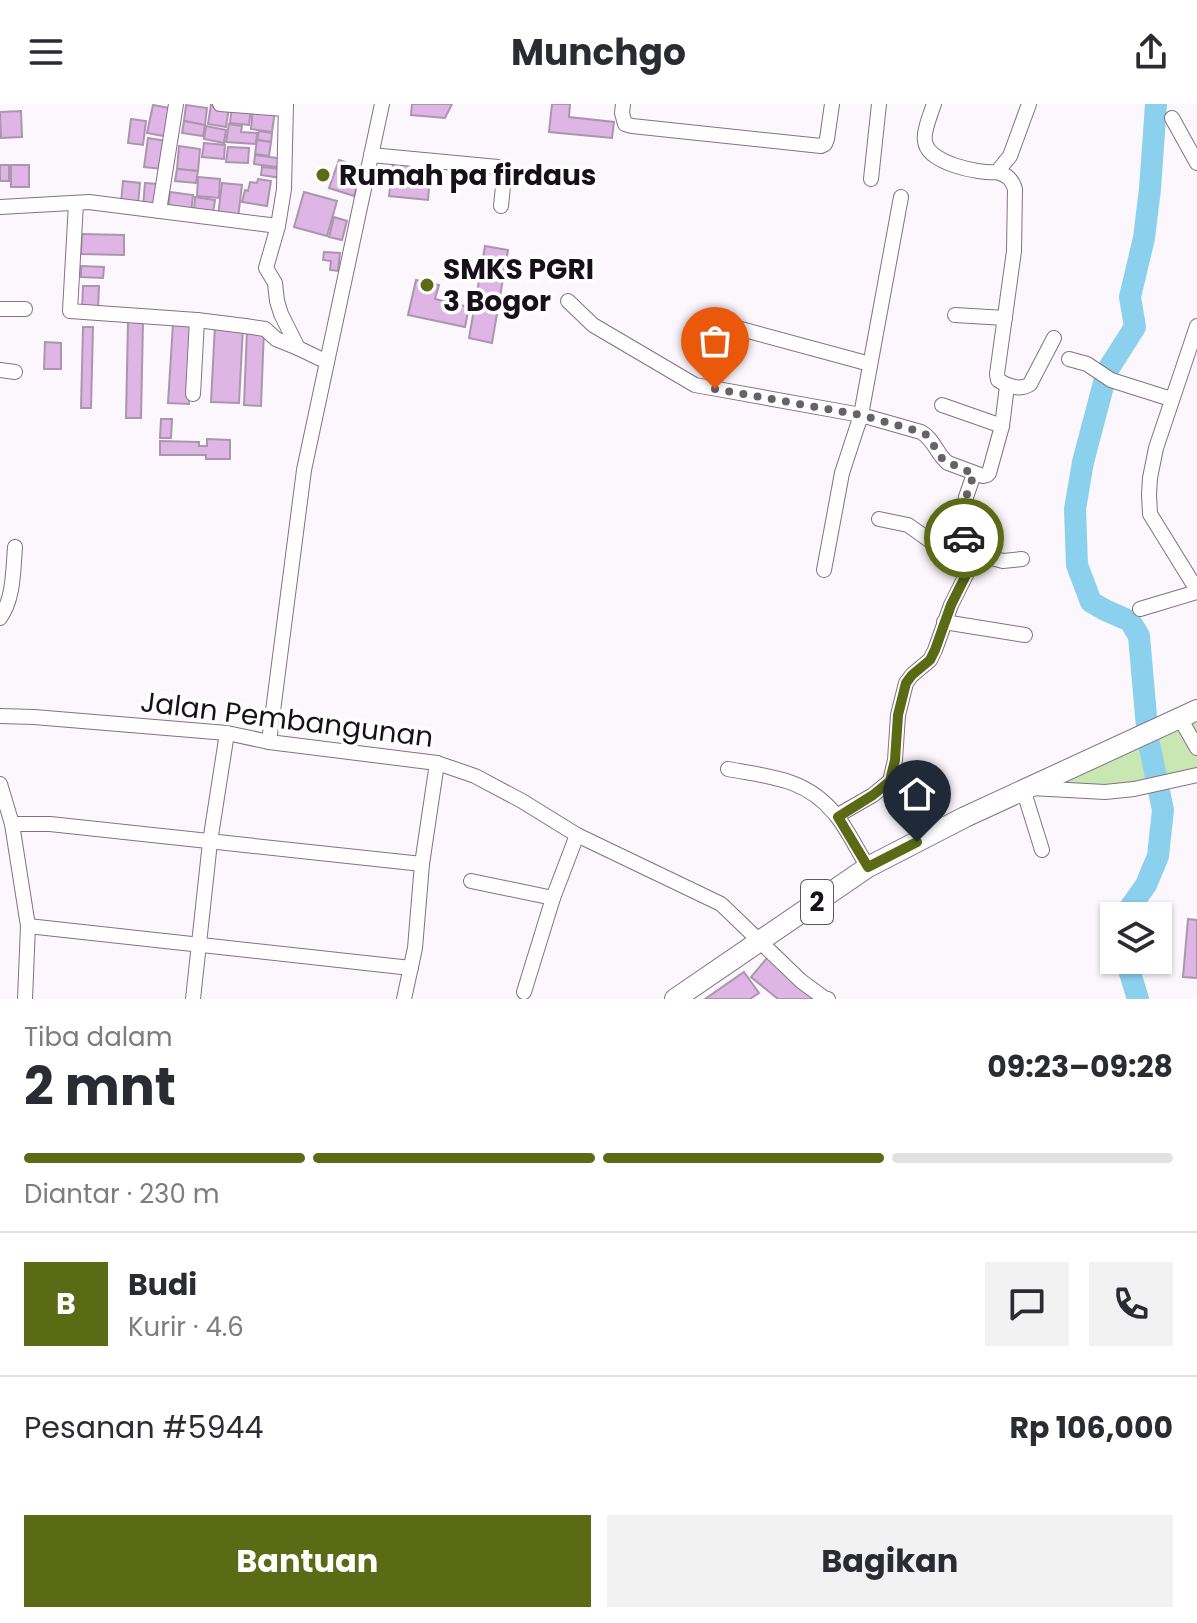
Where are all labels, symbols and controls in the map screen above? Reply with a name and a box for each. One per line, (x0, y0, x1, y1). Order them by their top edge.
text: Munchgo (511, 27, 686, 78)
icon: menu (24, 30, 68, 74)
icon: share (1129, 30, 1173, 74)
place label: Rumah pa firdaus (339, 156, 596, 195)
marker: Rumah pa firdaus (314, 166, 332, 184)
place label: SMKS PGRI 3 Bogor (443, 250, 594, 321)
marker: SMKS PGRI 3 Bogor (418, 276, 436, 294)
pin (681, 307, 749, 389)
icon: bag (693, 319, 737, 363)
courier (924, 498, 1004, 578)
icon: car (942, 516, 986, 560)
street label: Jalan Pembangunan (138, 682, 436, 757)
pin (883, 760, 951, 842)
icon: home (895, 772, 939, 816)
road number: 2 (801, 880, 833, 924)
map controls (1100, 902, 1172, 974)
button: layers (1100, 902, 1172, 974)
text: Tiba dalam (24, 1019, 172, 1055)
text: 09:23–09:28 (987, 1045, 1173, 1088)
text: 2 mnt (24, 1050, 176, 1123)
text: Diantar · 230 m (24, 1176, 219, 1212)
button: chat (985, 1262, 1069, 1346)
button: phone (1089, 1262, 1173, 1346)
text: Budi (128, 1263, 197, 1306)
text: B (56, 1282, 76, 1325)
text: Kurir · 4.6 (128, 1309, 244, 1345)
text: Pesanan #5944 (24, 1406, 263, 1449)
text: Rp 106,000 (1009, 1406, 1173, 1449)
button: Bantuan (24, 1515, 591, 1607)
button: Bagikan (607, 1515, 1173, 1607)

